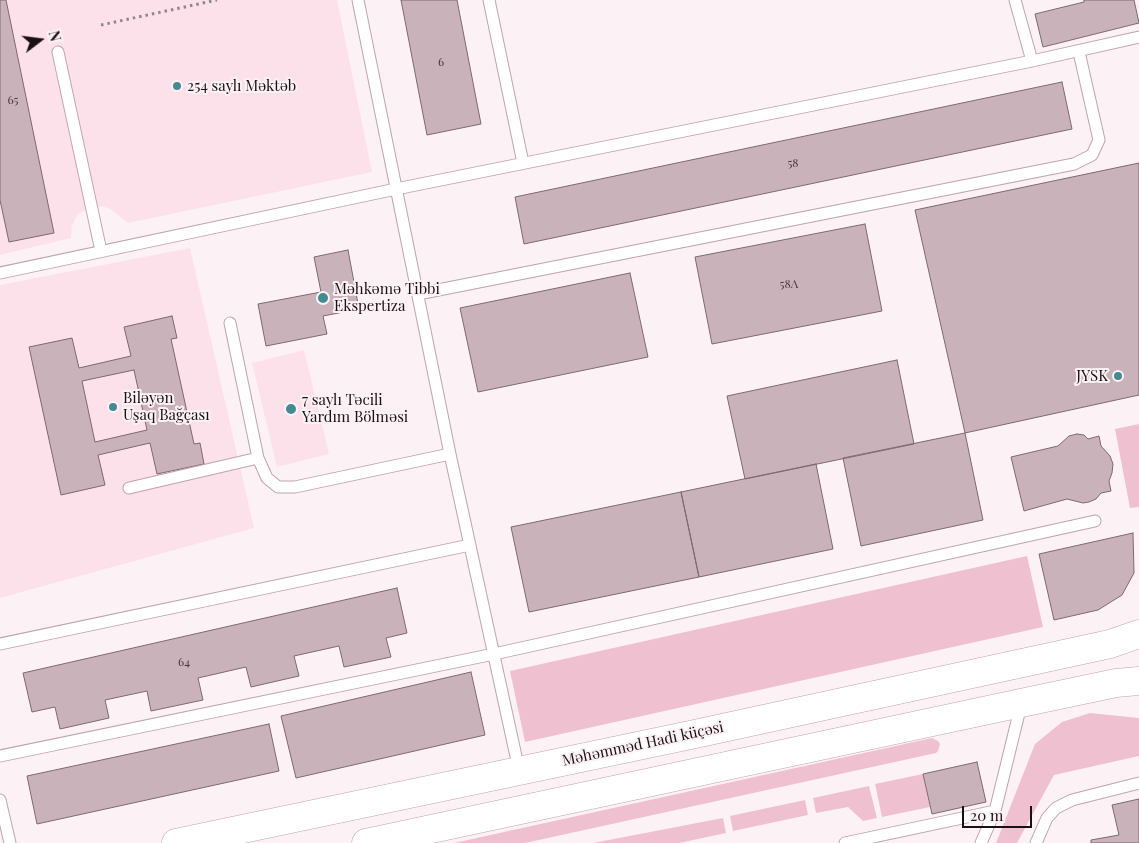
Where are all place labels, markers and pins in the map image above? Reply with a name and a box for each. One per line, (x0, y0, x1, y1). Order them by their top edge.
place label: 254 saylı Məktəb (187, 77, 296, 95)
marker: 254 saylı Məktəb (171, 80, 183, 92)
place label: Məhkəmə Tibbi Ekspertiza (334, 280, 440, 315)
marker: Məhkəmə Tibbi Ekspertiza (316, 291, 330, 305)
place label: JYSK (1076, 367, 1108, 385)
marker: JYSK (1112, 370, 1124, 382)
place label: Biləyən Uşaq Bağçası (123, 389, 210, 424)
place label: 7 saylı Təcili Yardım Bölməsi (302, 391, 408, 426)
marker: Biləyən Uşaq Bağçası (107, 401, 119, 413)
marker: 7 saylı Təcili Yardım Bölməsi (284, 402, 298, 416)

